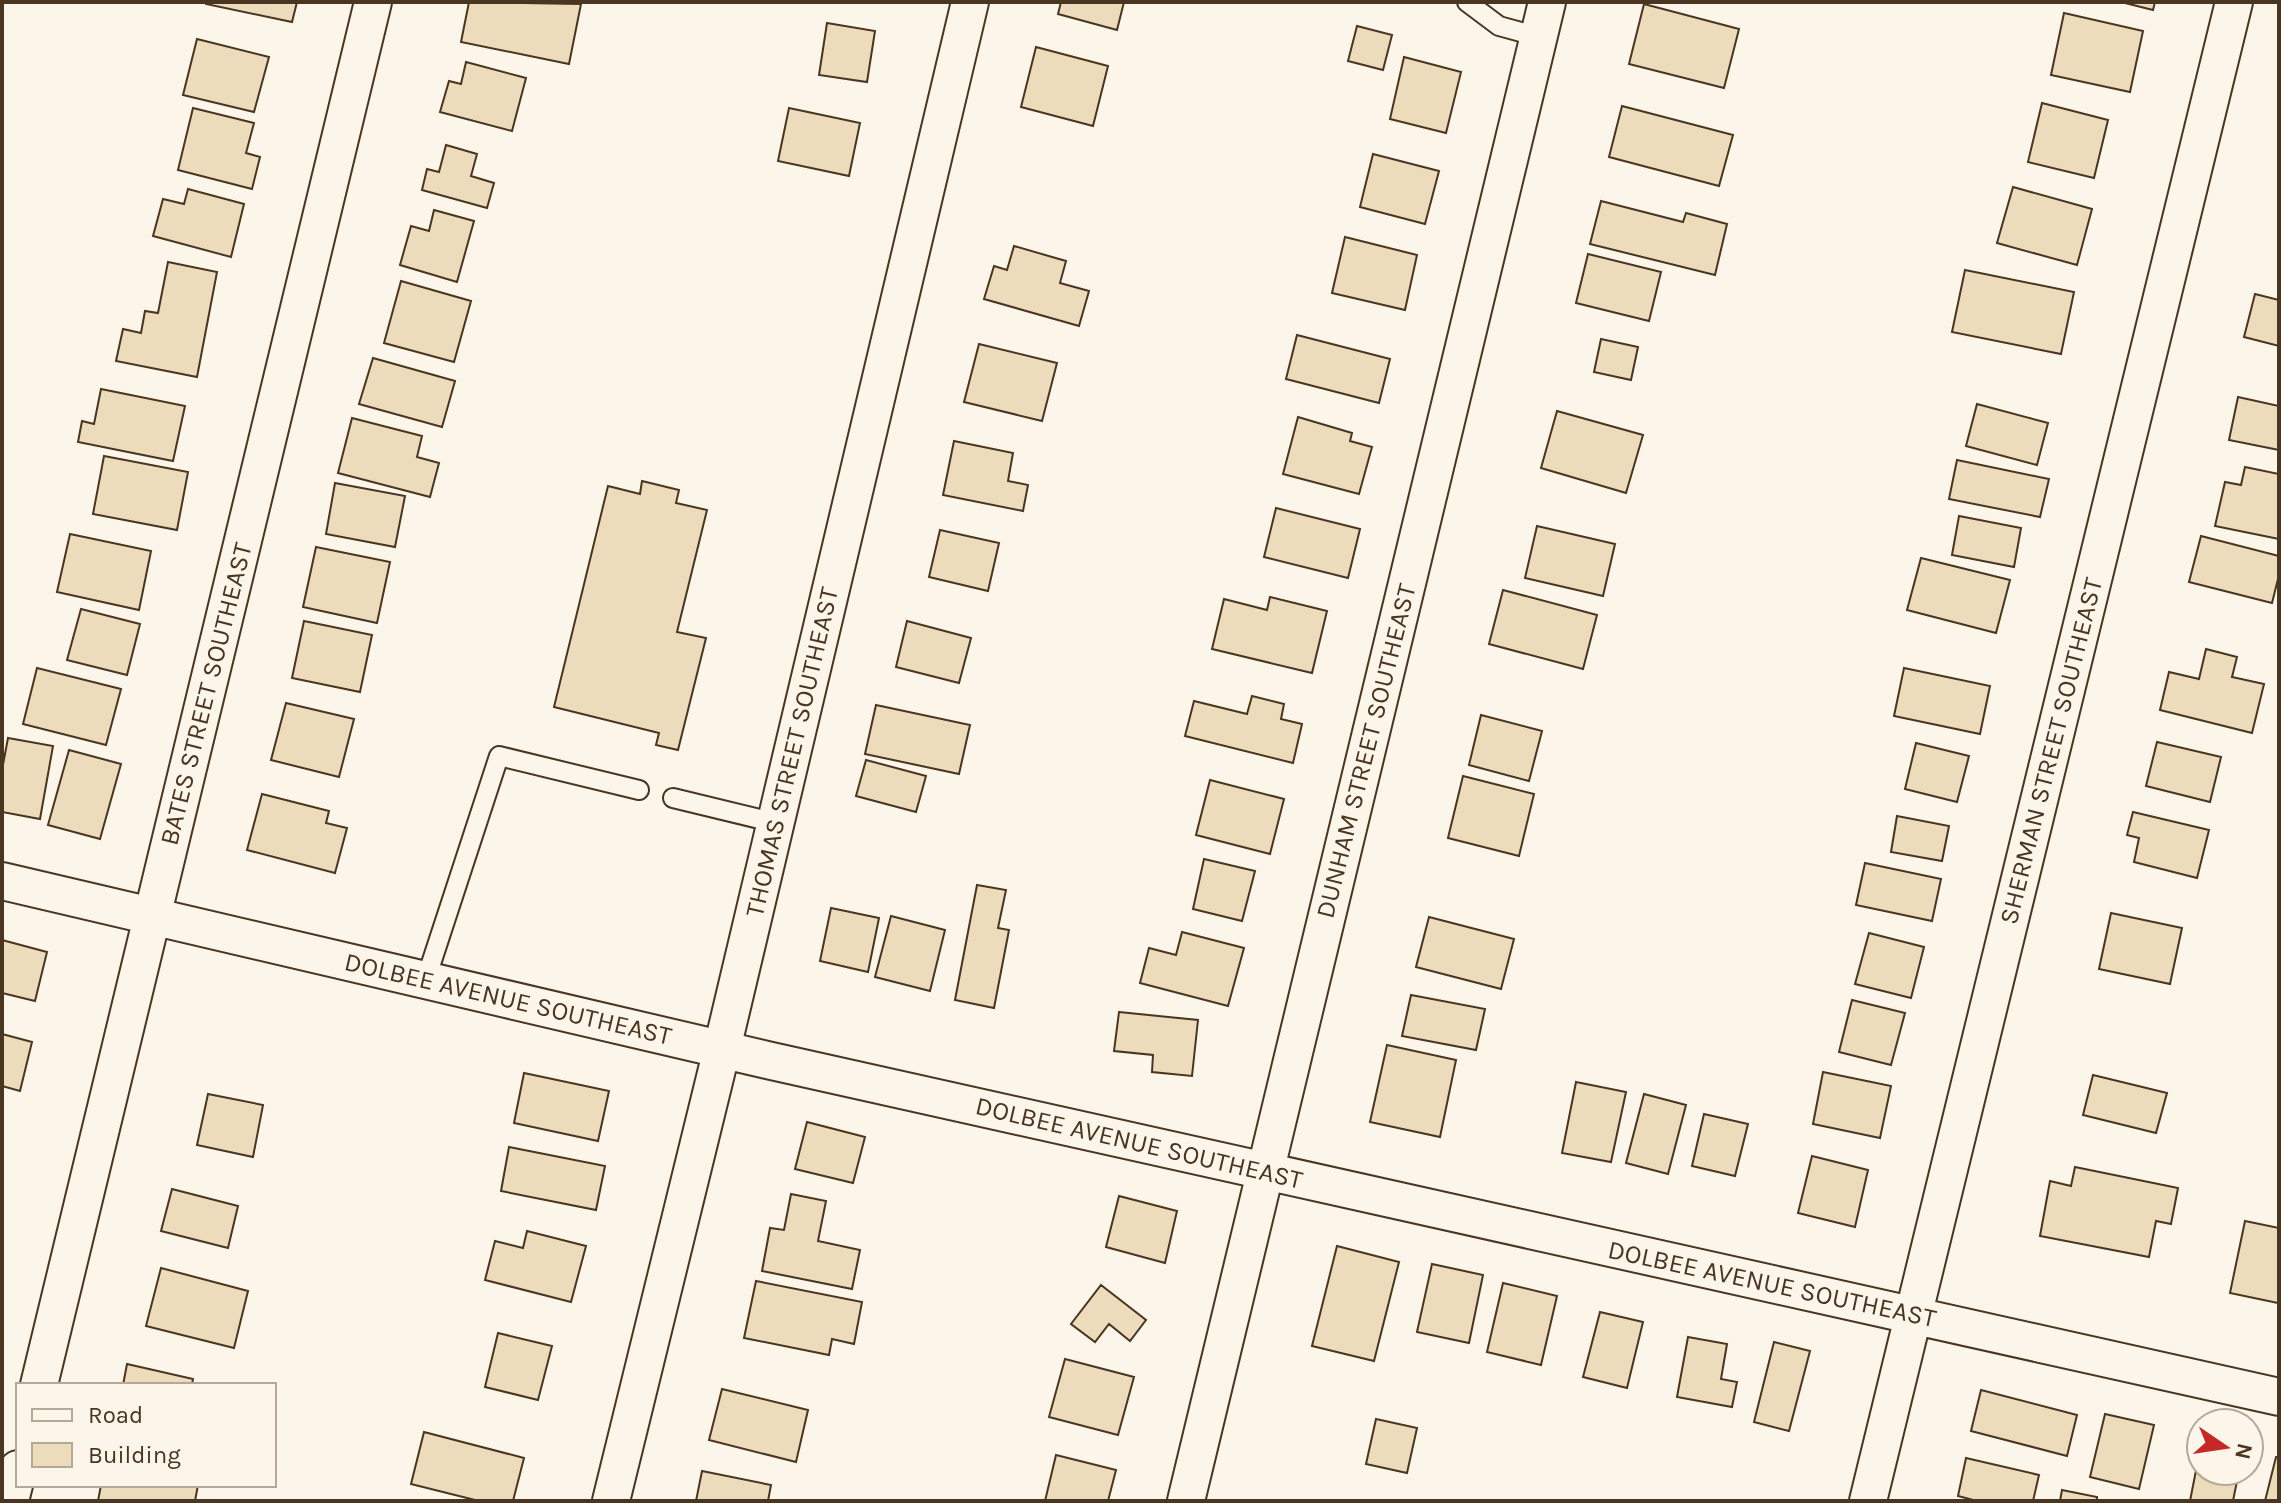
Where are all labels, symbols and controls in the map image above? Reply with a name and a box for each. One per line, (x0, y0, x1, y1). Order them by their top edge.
street label: BATES STREET SOUTHEAST (153, 539, 259, 849)
street label: SHERMAN STREET SOUTHEAST (1993, 575, 2109, 927)
street label: DUNHAM STREET SOUTHEAST (1309, 581, 1423, 921)
street label: THOMAS STREET SOUTHEAST (739, 584, 845, 920)
street label: DOLBEE AVENUE SOUTHEAST (341, 946, 675, 1052)
street label: DOLBEE AVENUE SOUTHEAST (972, 1090, 1306, 1196)
street label: DOLBEE AVENUE SOUTHEAST (1605, 1234, 1939, 1334)
legend (16, 1383, 276, 1487)
text: Road (88, 1401, 143, 1429)
north arrow (2185, 1407, 2265, 1487)
text: Building (88, 1441, 181, 1469)
text: N (2229, 1441, 2258, 1462)

